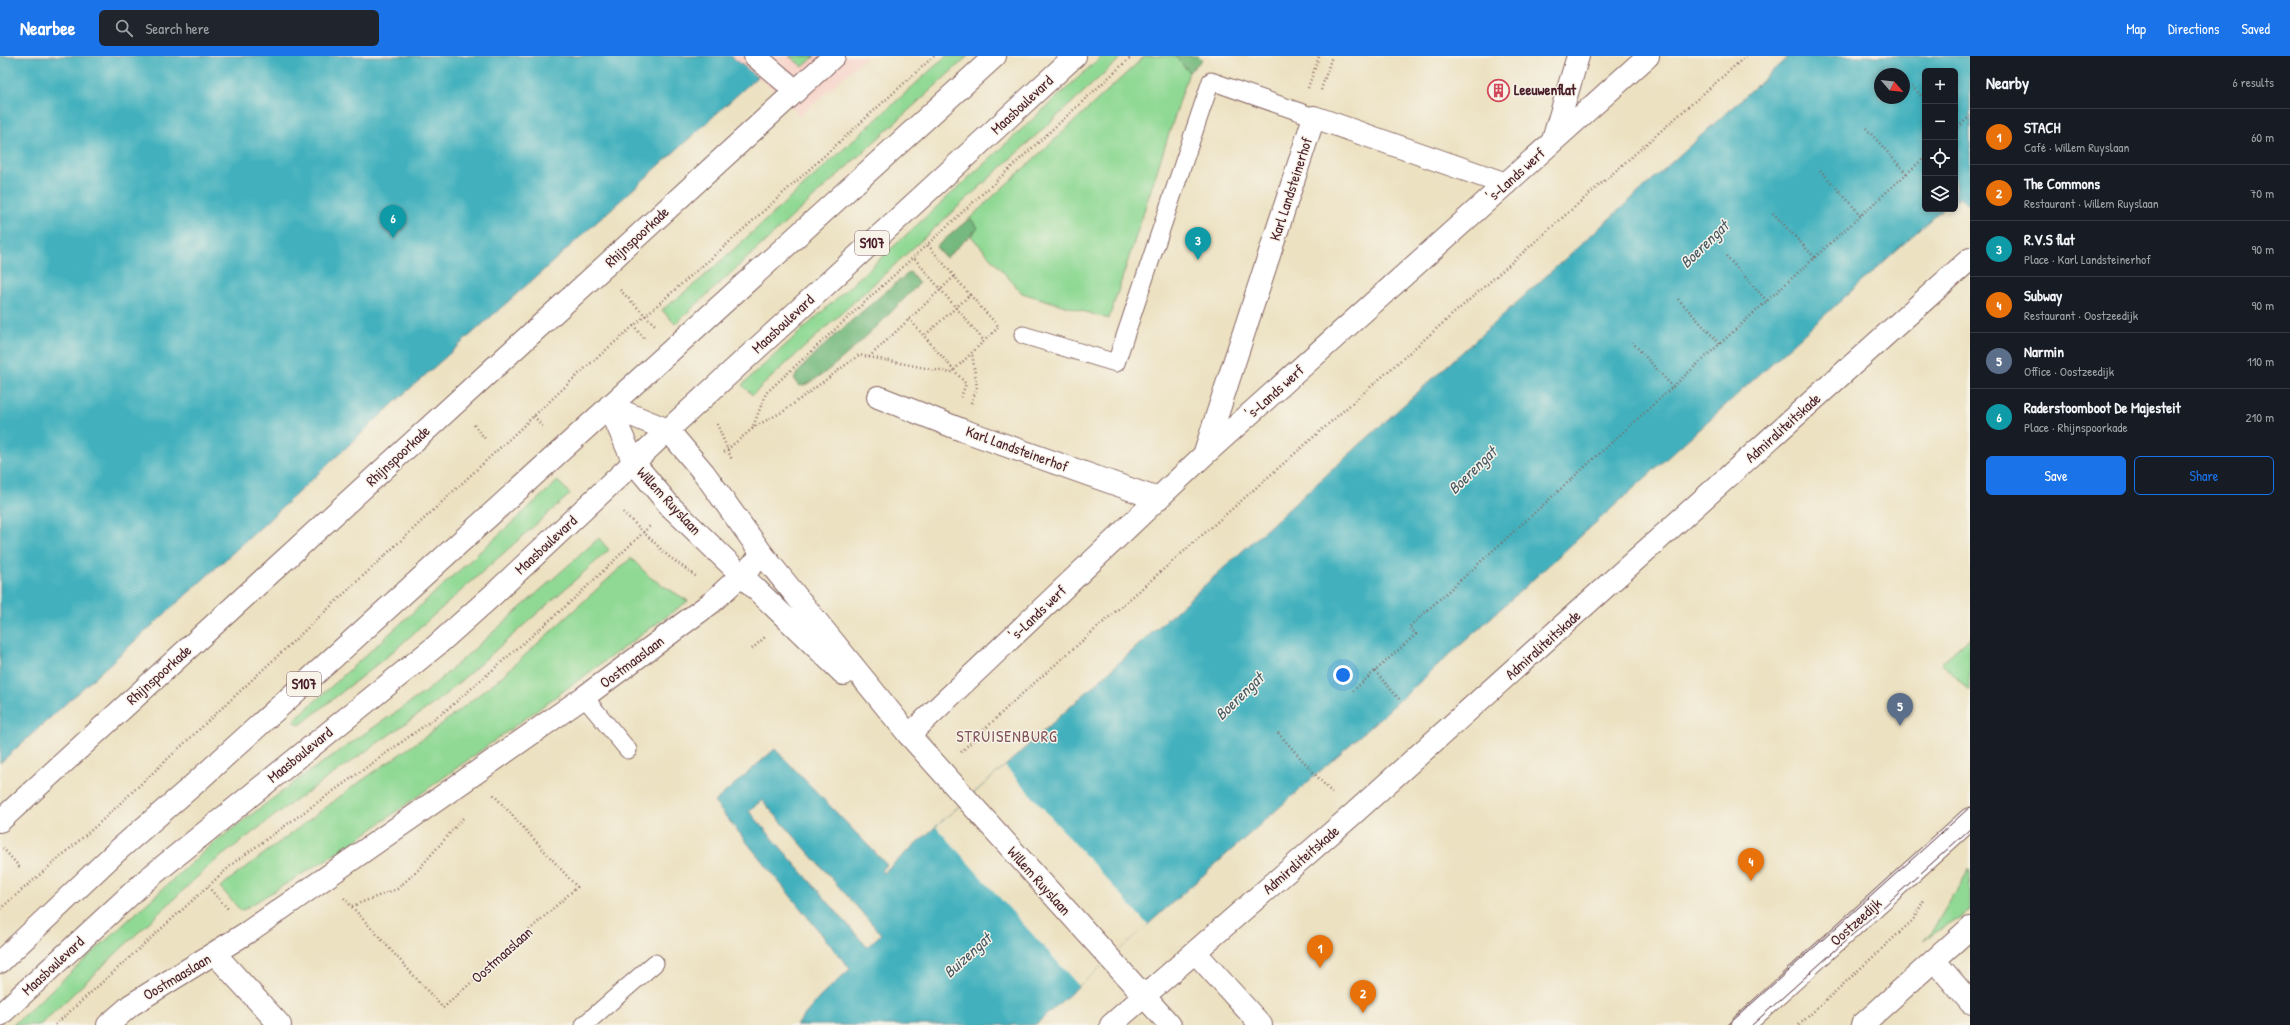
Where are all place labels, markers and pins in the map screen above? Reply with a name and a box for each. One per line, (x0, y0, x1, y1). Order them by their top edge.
building icon: Leeuwenflat (1486, 77, 1512, 103)
place label: Leeuwenflat (1514, 79, 1577, 100)
pin: 6 (380, 205, 406, 238)
pin: 3 (1185, 227, 1211, 260)
pin: 5 (1887, 693, 1913, 726)
pin: 4 (1738, 848, 1764, 881)
pin: 1 (1307, 935, 1333, 968)
pin: 2 (1350, 980, 1376, 1013)

